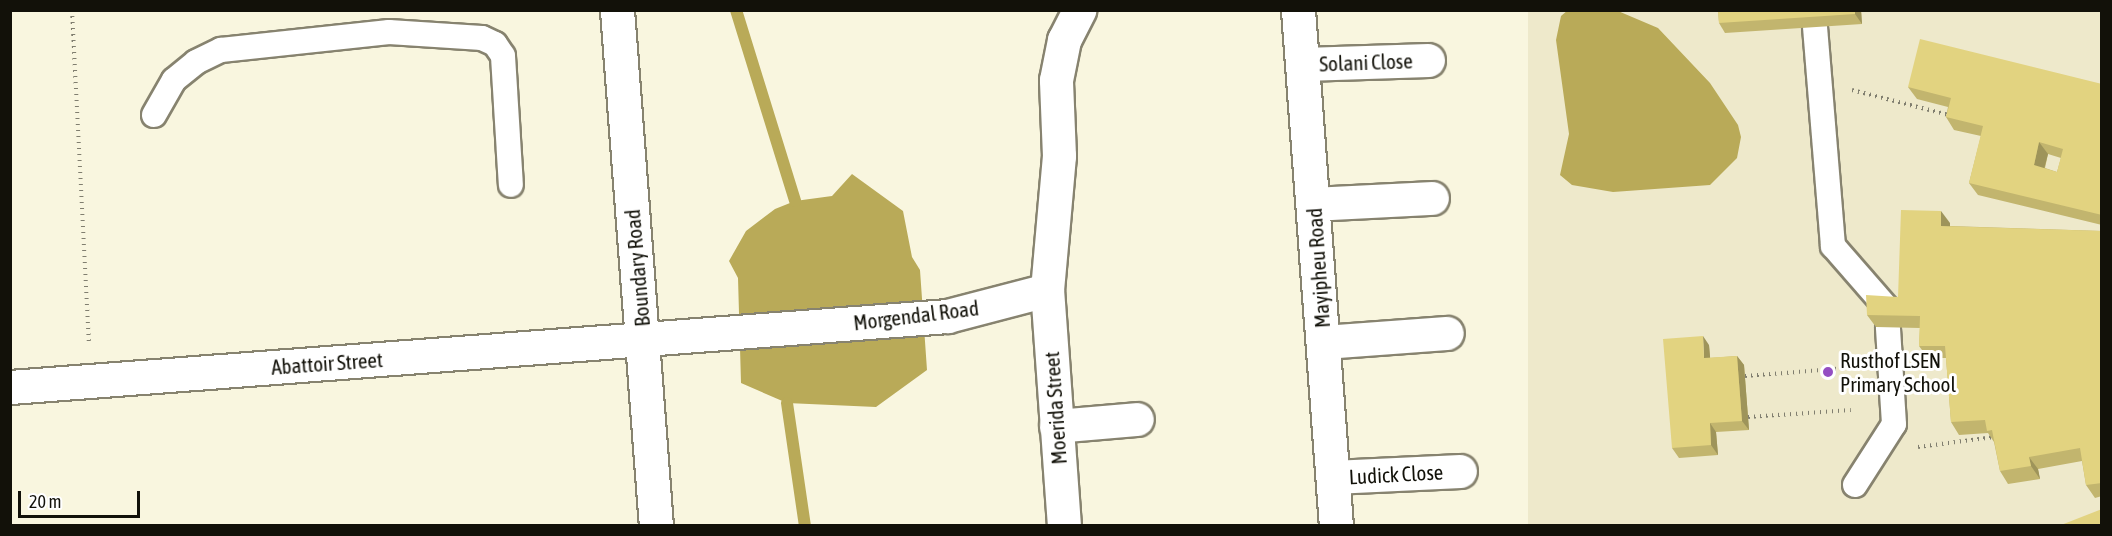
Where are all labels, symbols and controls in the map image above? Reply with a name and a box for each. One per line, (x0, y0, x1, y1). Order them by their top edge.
street label: Solani Close (1319, 48, 1413, 76)
street label: Mayipheu Road (1301, 207, 1335, 329)
street label: Boundary Road (619, 208, 655, 328)
street label: Morgendal Road (852, 295, 980, 335)
street label: Abattoir Street (270, 347, 384, 379)
place label: Rusthof LSEN Primary School (1840, 347, 1956, 397)
street label: Moerida Street (1038, 351, 1072, 465)
marker: Rusthof LSEN Primary School (1821, 365, 1835, 379)
street label: Ludick Close (1348, 459, 1444, 489)
scale bar (21, 479, 142, 517)
text: 20 m (29, 491, 61, 512)

